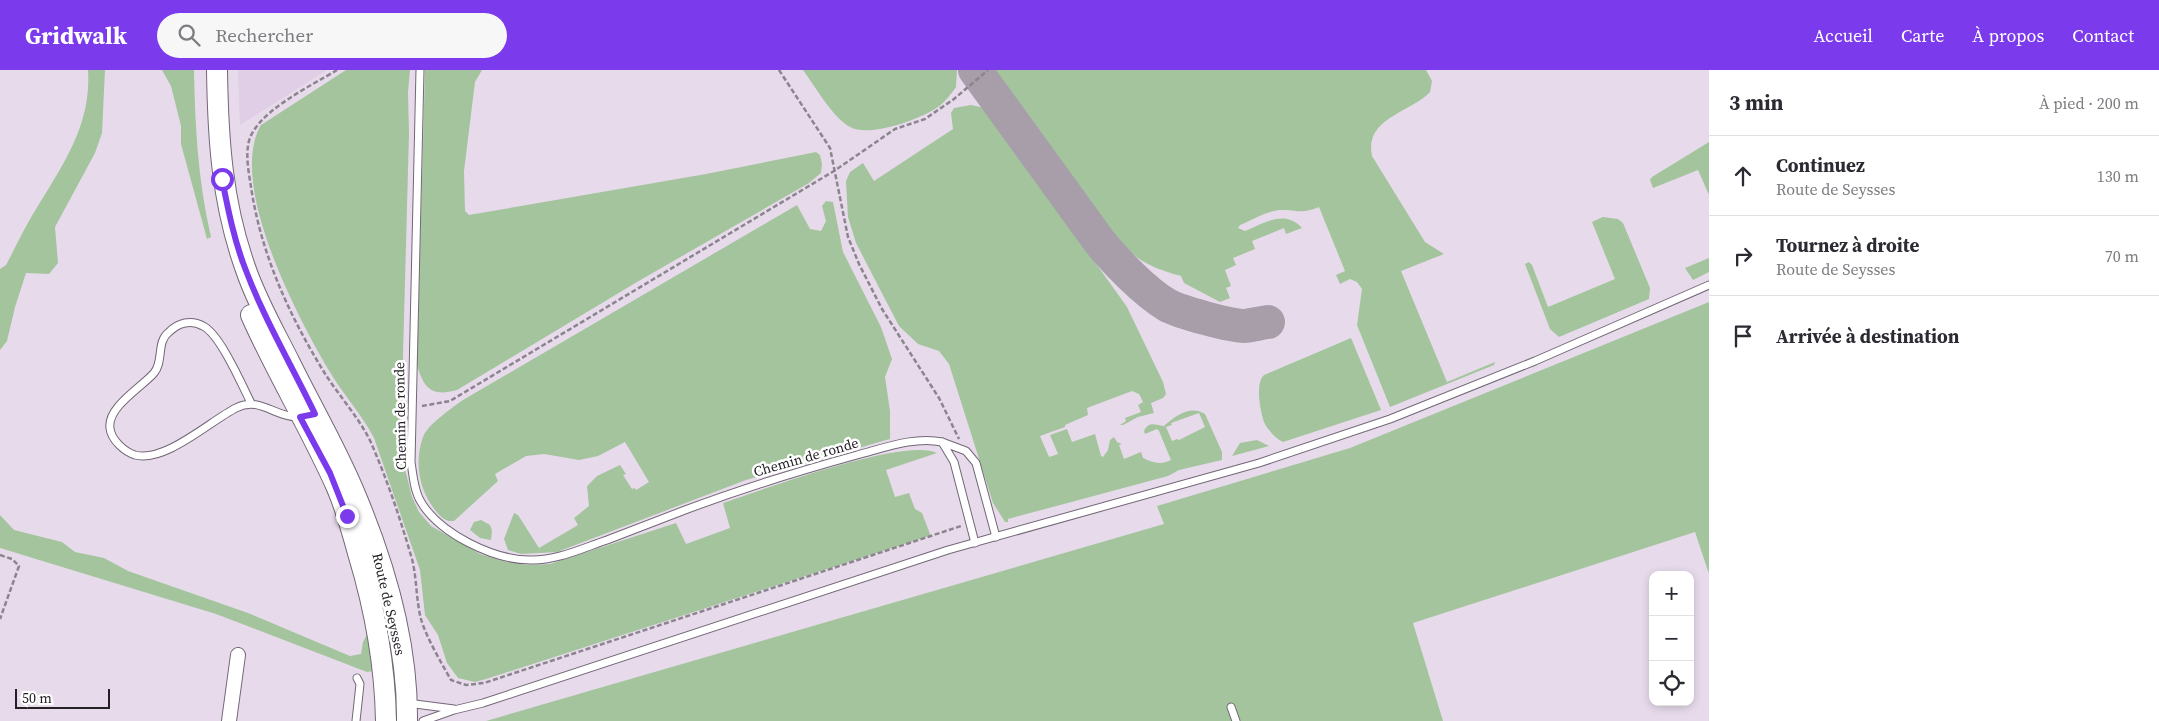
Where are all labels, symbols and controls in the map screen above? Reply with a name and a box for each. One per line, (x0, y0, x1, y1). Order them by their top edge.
search box (157, 13, 507, 58)
text: Gridwalk (25, 19, 127, 52)
icon: search (175, 21, 203, 49)
text: Rechercher (215, 22, 313, 48)
text: Accueil (1814, 23, 1873, 48)
text: Carte (1901, 23, 1944, 48)
text: À propos (1972, 23, 2044, 48)
text: Contact (2072, 23, 2134, 48)
text: 3 min (1729, 88, 1784, 117)
text: À pied · 200 m (2039, 92, 2139, 114)
text: Continuez (1776, 152, 1865, 178)
icon: ahead (1729, 162, 1757, 190)
text: 130 m (2097, 165, 2139, 187)
route start (211, 168, 234, 191)
text: Route de Seysses (1776, 178, 1895, 200)
text: Tournez à droite (1776, 232, 1919, 258)
icon: right (1729, 242, 1757, 270)
text: 70 m (2105, 245, 2139, 267)
text: Route de Seysses (1776, 258, 1895, 280)
icon: arrive (1729, 322, 1757, 350)
text: Arrivée à destination (1776, 323, 1959, 349)
street label: Chemin de ronde (389, 362, 411, 470)
street label: Chemin de ronde (751, 432, 861, 482)
route end (336, 505, 359, 528)
street label: Route de Seysses (367, 551, 411, 657)
map controls (1649, 571, 1694, 706)
button: + (1649, 571, 1694, 616)
button: − (1649, 616, 1694, 661)
button: locate (1649, 661, 1694, 706)
scale bar (15, 686, 110, 709)
text: 50 m (22, 688, 52, 708)

